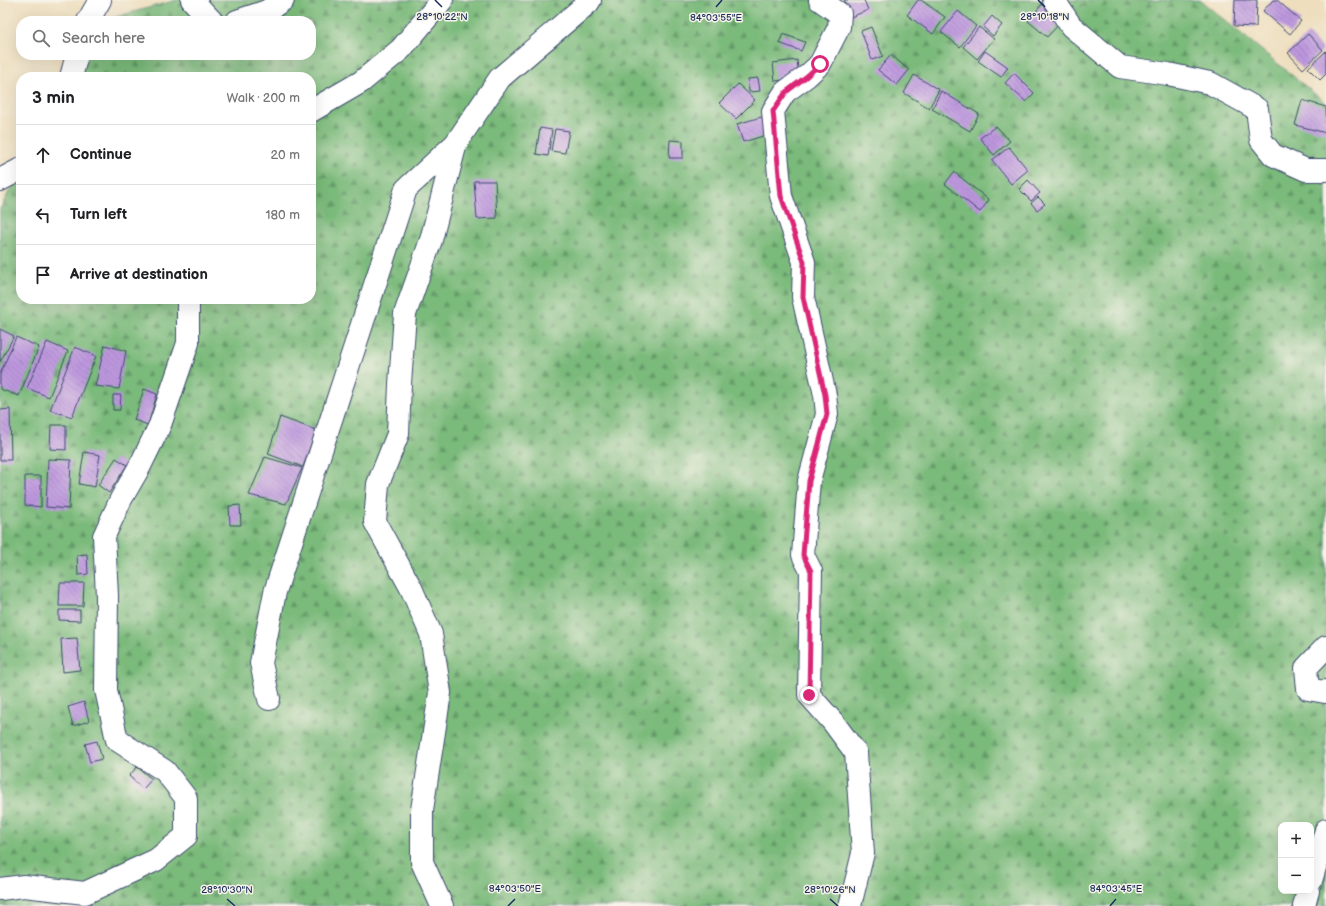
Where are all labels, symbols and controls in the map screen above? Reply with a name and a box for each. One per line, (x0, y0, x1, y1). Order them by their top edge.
text: 28°10'22"N (416, 11, 468, 23)
text: 28°10'18"N (1020, 11, 1070, 23)
text: 84°03'55"E (690, 12, 742, 24)
search box (16, 16, 316, 60)
icon: search (30, 27, 52, 49)
text: Search here (62, 29, 145, 48)
route start (811, 55, 829, 73)
text: 3 min (32, 88, 75, 108)
text: Walk · 200 m (227, 90, 300, 106)
icon: ahead (32, 144, 54, 166)
text: Continue (70, 145, 132, 164)
text: 20 m (270, 147, 300, 163)
icon: left (32, 204, 54, 226)
text: Turn left (70, 205, 127, 224)
text: 180 m (265, 207, 300, 223)
icon: arrive (32, 264, 54, 286)
text: Arrive at destination (70, 265, 208, 284)
route end (800, 686, 818, 704)
map controls (1278, 822, 1314, 894)
button: + (1278, 822, 1314, 858)
button: − (1278, 858, 1314, 894)
text: 84°03'50"E (489, 883, 542, 895)
text: 84°03'45"E (1090, 883, 1143, 895)
text: 28°10'30"N (201, 884, 253, 896)
text: 28°10'26"N (804, 884, 856, 896)

